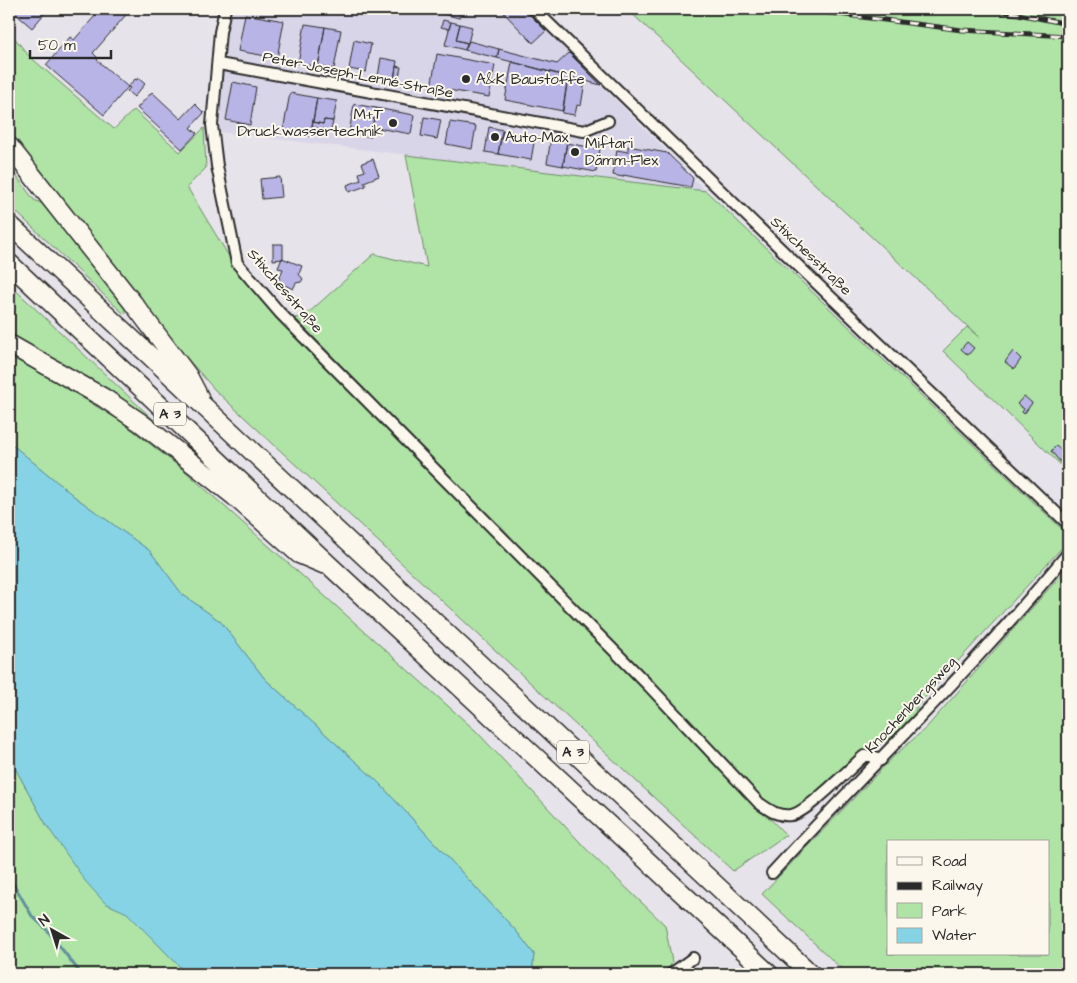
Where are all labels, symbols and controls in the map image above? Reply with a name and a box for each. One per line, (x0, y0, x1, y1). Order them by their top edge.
scale bar (30, 28, 111, 60)
text: 50 m (38, 35, 76, 56)
street label: Peter-Joseph-Lenné-Straße (261, 46, 455, 104)
place label: A&K Baustoffe (476, 69, 585, 90)
marker: A&K Baustoffe (460, 73, 472, 85)
place label: M+T Druckwassertechnik (237, 104, 384, 142)
marker: M+T Druckwassertechnik (387, 117, 399, 129)
place label: Auto-Max (505, 127, 569, 148)
marker: Auto-Max (489, 131, 501, 143)
place label: Miftari Dämm-Flex (585, 133, 659, 171)
marker: Miftari Dämm-Flex (569, 146, 581, 158)
street label: Stixchesstraße (766, 212, 856, 300)
street label: Stixchesstraße (242, 244, 328, 338)
road number: A 3 (154, 402, 186, 426)
street label: Knochenbergsweg (860, 652, 962, 759)
road number: A 3 (557, 740, 589, 764)
legend (887, 840, 1050, 956)
text: Road (932, 851, 967, 872)
text: Railway (932, 875, 983, 897)
text: Park (932, 901, 967, 922)
north arrow (28, 906, 78, 956)
text: N (35, 910, 54, 931)
text: Water (932, 925, 976, 946)

